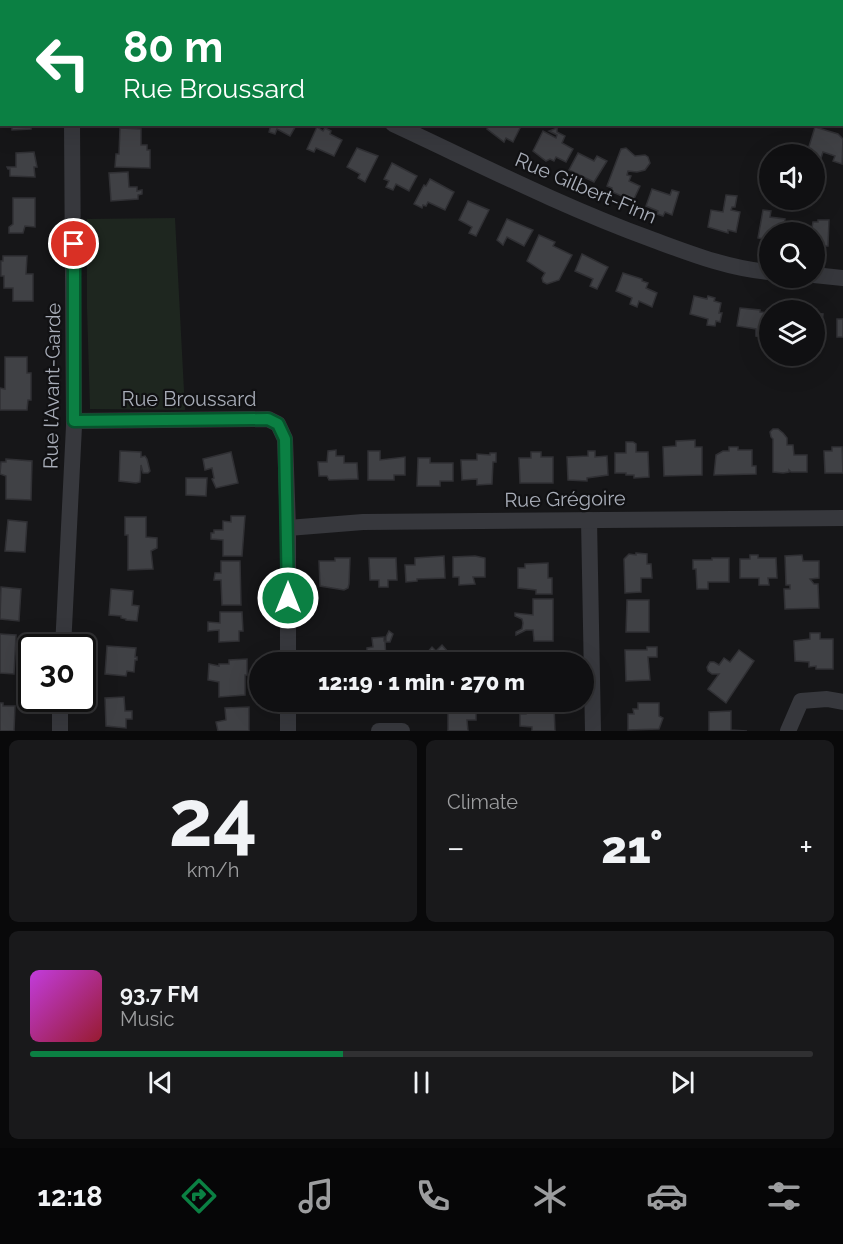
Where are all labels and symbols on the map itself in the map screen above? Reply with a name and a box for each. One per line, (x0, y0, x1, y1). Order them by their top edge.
street label: Rue Gilbert-Finn (512, 147, 660, 229)
pin (48, 218, 99, 269)
street label: Rue l'Avant-Garde (39, 302, 65, 469)
street label: Rue Broussard (122, 387, 256, 411)
street label: Rue Grégoire (504, 486, 626, 512)
position arrow (256, 566, 320, 630)
speed limit sign: 30 (18, 634, 96, 712)

